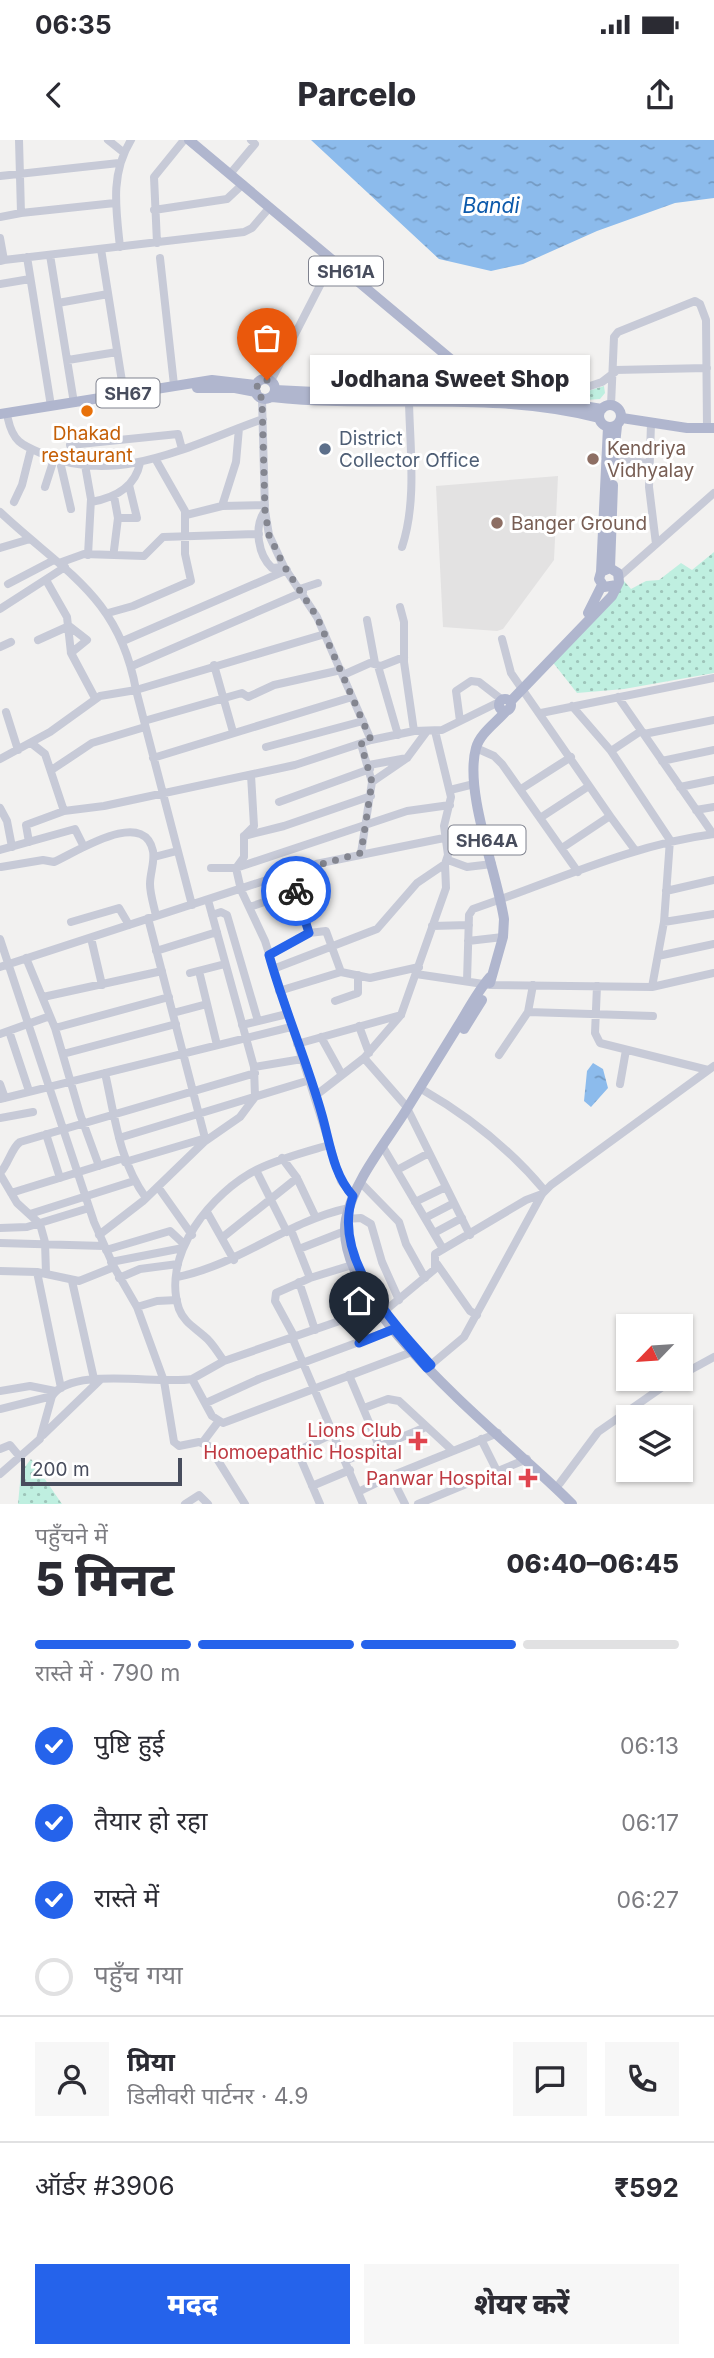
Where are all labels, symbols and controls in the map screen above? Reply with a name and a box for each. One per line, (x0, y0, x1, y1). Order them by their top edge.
text: 06:35 (35, 9, 112, 40)
text: Parcelo (298, 75, 416, 114)
icon: back (35, 76, 73, 114)
icon: share (641, 76, 679, 114)
water label: Bandi (462, 193, 520, 218)
road number: SH61A (309, 256, 383, 286)
pin (237, 308, 297, 380)
icon: bag (248, 319, 286, 357)
callout: Jodhana Sweet Shop (309, 356, 589, 404)
text: Jodhana Sweet Shop (331, 365, 569, 393)
road number: SH67 (96, 379, 160, 408)
marker: Dhakad restaurant (79, 403, 95, 419)
place label: Dhakad restaurant (41, 422, 133, 467)
place label: District Collector Office (339, 427, 480, 472)
place label: Kendriya Vidhyalay (607, 437, 695, 482)
marker: District Collector Office (317, 441, 333, 457)
marker: Kendriya Vidhyalay (585, 451, 601, 467)
place label: Banger Ground (511, 512, 647, 535)
marker: Banger Ground (489, 515, 505, 531)
road number: SH64A (448, 826, 526, 854)
courier (261, 856, 331, 926)
icon: bike (277, 872, 315, 910)
pin (329, 1271, 389, 1343)
icon: home (340, 1282, 378, 1320)
north arrow (616, 1314, 693, 1391)
map controls (616, 1314, 693, 1482)
button: layers (616, 1405, 693, 1482)
place label: Lions Club Homoepathic Hospital (203, 1419, 402, 1464)
marker: Lions Club Homoepathic Hospital (408, 1431, 428, 1451)
scale bar (21, 1455, 182, 1487)
text: 200 m (32, 1458, 90, 1481)
place label: Panwar Hospital (366, 1467, 512, 1490)
marker: Panwar Hospital (518, 1468, 538, 1488)
text: पहुँचने में (35, 1522, 108, 1550)
text: 06:40–06:45 (507, 1548, 679, 1579)
text: 5 मिनट (35, 1551, 174, 1607)
text: रास्ते में · 790 m (35, 1659, 180, 1687)
icon: check (35, 1727, 73, 1765)
text: पुष्टि हुई (94, 1728, 165, 1759)
text: 06:13 (620, 1732, 679, 1760)
icon: check (35, 1804, 73, 1842)
text: तैयार हो रहा (94, 1805, 208, 1836)
text: 06:17 (621, 1809, 679, 1837)
icon: check (35, 1881, 73, 1919)
text: रास्ते में (94, 1882, 159, 1913)
text: 06:27 (617, 1886, 679, 1914)
text: पहुँच गया (94, 1959, 183, 1990)
button: person (35, 2042, 109, 2116)
button: chat (513, 2042, 587, 2116)
button: phone (605, 2042, 679, 2116)
text: प्रिया (127, 2046, 175, 2077)
text: डिलीवरी पार्टनर · 4.9 (127, 2082, 309, 2110)
text: ऑर्डर #3906 (35, 2170, 175, 2201)
text: ₹592 (614, 2172, 679, 2203)
button: मदद (35, 2264, 350, 2344)
button: शेयर करें (364, 2264, 679, 2344)

